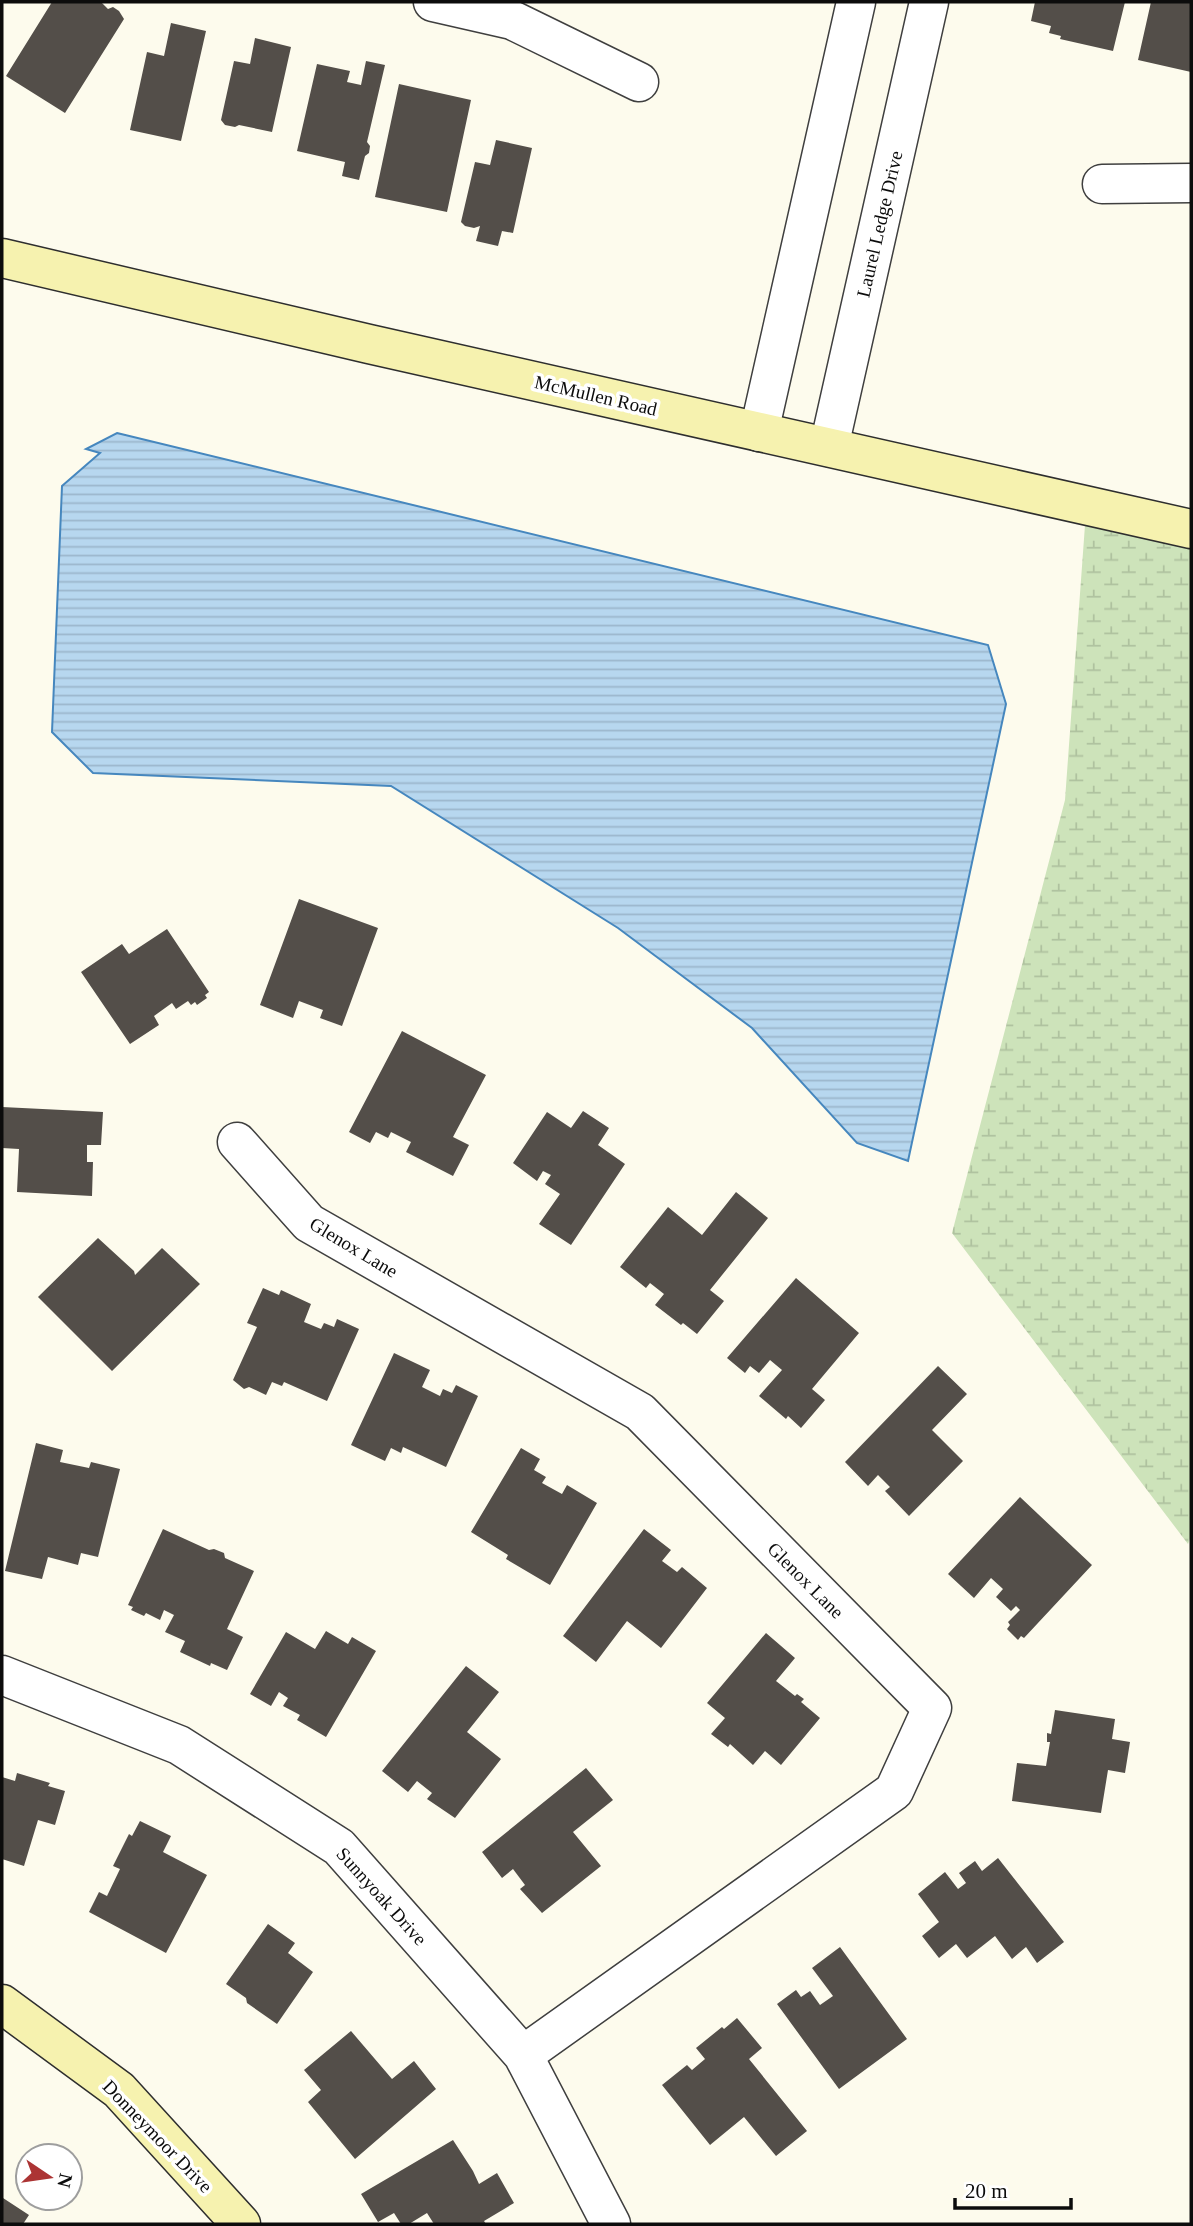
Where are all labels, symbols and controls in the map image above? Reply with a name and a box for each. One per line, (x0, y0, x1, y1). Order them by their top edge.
street label: Laurel Ledge Drive (852, 149, 907, 299)
street label: McMullen Road (533, 371, 660, 420)
street label: Glenox Lane (306, 1213, 401, 1282)
street label: Glenox Lane (763, 1538, 848, 1623)
street label: Sunnyoak Drive (332, 1843, 431, 1949)
street label: Donneymoor Drive (99, 2076, 217, 2197)
north arrow (14, 2142, 84, 2212)
scale bar (955, 2166, 1070, 2210)
text: N (53, 2172, 77, 2190)
text: 20 m (965, 2179, 1008, 2203)

